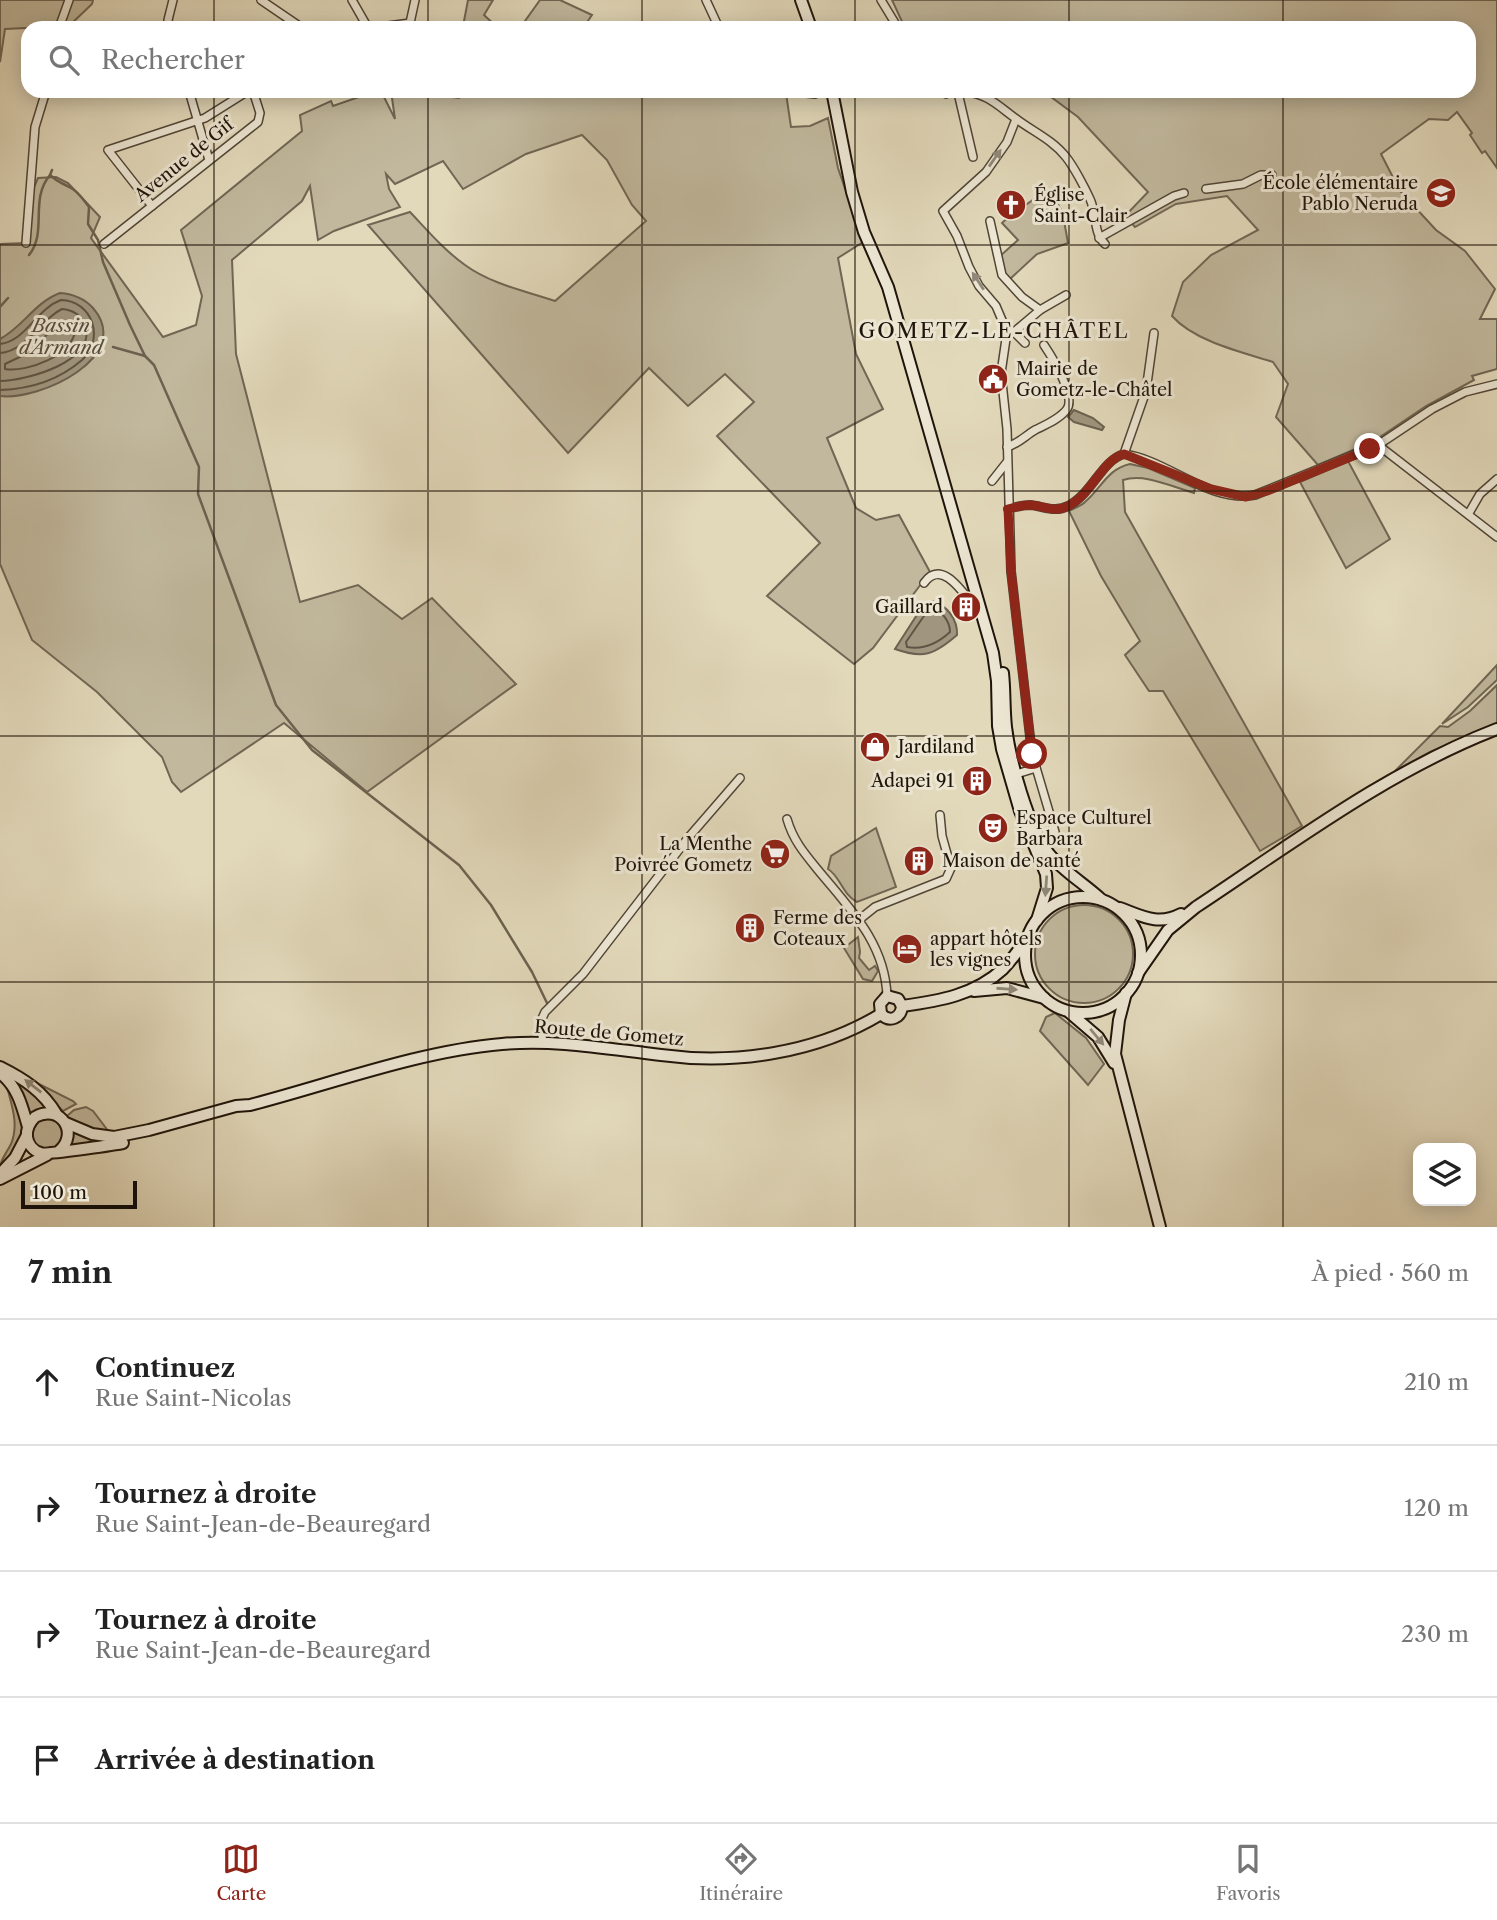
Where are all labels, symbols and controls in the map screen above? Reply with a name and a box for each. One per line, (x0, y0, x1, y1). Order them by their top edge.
search box (21, 21, 1476, 98)
icon: search (45, 41, 83, 79)
text: Rechercher (101, 44, 245, 76)
street label: Avenue de Gif (129, 112, 240, 207)
one-way arrow (988, 149, 1002, 167)
place label: École élémentaire Pablo Neruda (1263, 171, 1419, 215)
school or university icon: École élémentaire Pablo Neruda (1424, 176, 1458, 210)
place label: Église Saint-Clair (1034, 183, 1128, 227)
church icon: Église Saint-Clair (994, 188, 1028, 222)
one-way arrow (971, 272, 984, 291)
water label: Bassin d'Armand (19, 314, 105, 359)
district label: GOMETZ-LE-CHÂTEL (858, 318, 1130, 343)
place label: Mairie de Gometz-le-Châtel (1016, 358, 1172, 401)
public building icon: Mairie de Gometz-le-Châtel (976, 362, 1010, 396)
route end (1354, 433, 1385, 464)
building icon: Gaillard (949, 590, 983, 624)
place label: Gaillard (875, 596, 943, 618)
shop icon: Jardiland (858, 730, 892, 764)
place label: Jardiland (895, 736, 975, 758)
route start (1016, 738, 1047, 769)
building icon: Adapei 91 (960, 764, 994, 798)
place label: Adapei 91 (870, 770, 954, 792)
place label: Espace Culturel Barbara (1016, 807, 1152, 850)
theatre icon: Espace Culturel Barbara (976, 811, 1010, 845)
place label: La Menthe Poivrée Gometz (614, 833, 752, 876)
supermarket icon: La Menthe Poivrée Gometz (758, 837, 792, 871)
building icon: Maison de santé (902, 844, 936, 878)
place label: Maison de santé (942, 850, 1081, 872)
one-way arrow (1040, 875, 1051, 897)
place label: Ferme des Coteaux (773, 907, 862, 950)
building icon: Ferme des Coteaux (733, 911, 767, 945)
place label: appart hôtels les vignes (930, 928, 1042, 971)
hotel icon: appart hôtels les vignes (890, 932, 924, 966)
one-way arrow (996, 984, 1018, 995)
street label: Route de Gometz (533, 1015, 685, 1051)
one-way arrow (1089, 1028, 1105, 1046)
one-way arrow (24, 1079, 42, 1094)
map controls (1413, 1143, 1476, 1206)
button: layers (1413, 1143, 1476, 1206)
scale bar (21, 1178, 136, 1210)
text: 100 m (32, 1181, 87, 1204)
text: 7 min (28, 1254, 112, 1291)
text: À pied · 560 m (1312, 1259, 1469, 1287)
text: Continuez (95, 1352, 235, 1384)
icon: ahead (28, 1363, 66, 1401)
text: 210 m (1404, 1368, 1469, 1396)
text: Rue Saint-Nicolas (95, 1384, 292, 1412)
text: Tournez à droite (95, 1478, 317, 1510)
icon: right (28, 1489, 66, 1527)
text: 120 m (1404, 1494, 1469, 1522)
text: Rue Saint-Jean-de-Beauregard (95, 1510, 431, 1538)
text: Tournez à droite (95, 1604, 317, 1636)
icon: right (28, 1615, 66, 1653)
text: 230 m (1401, 1620, 1469, 1648)
text: Rue Saint-Jean-de-Beauregard (95, 1636, 431, 1664)
icon: arrive (28, 1741, 66, 1779)
text: Arrivée à destination (95, 1744, 375, 1776)
tab: Carte (216, 1840, 266, 1905)
tab: Itinéraire (699, 1840, 783, 1905)
tab: Favoris (1216, 1840, 1281, 1905)

